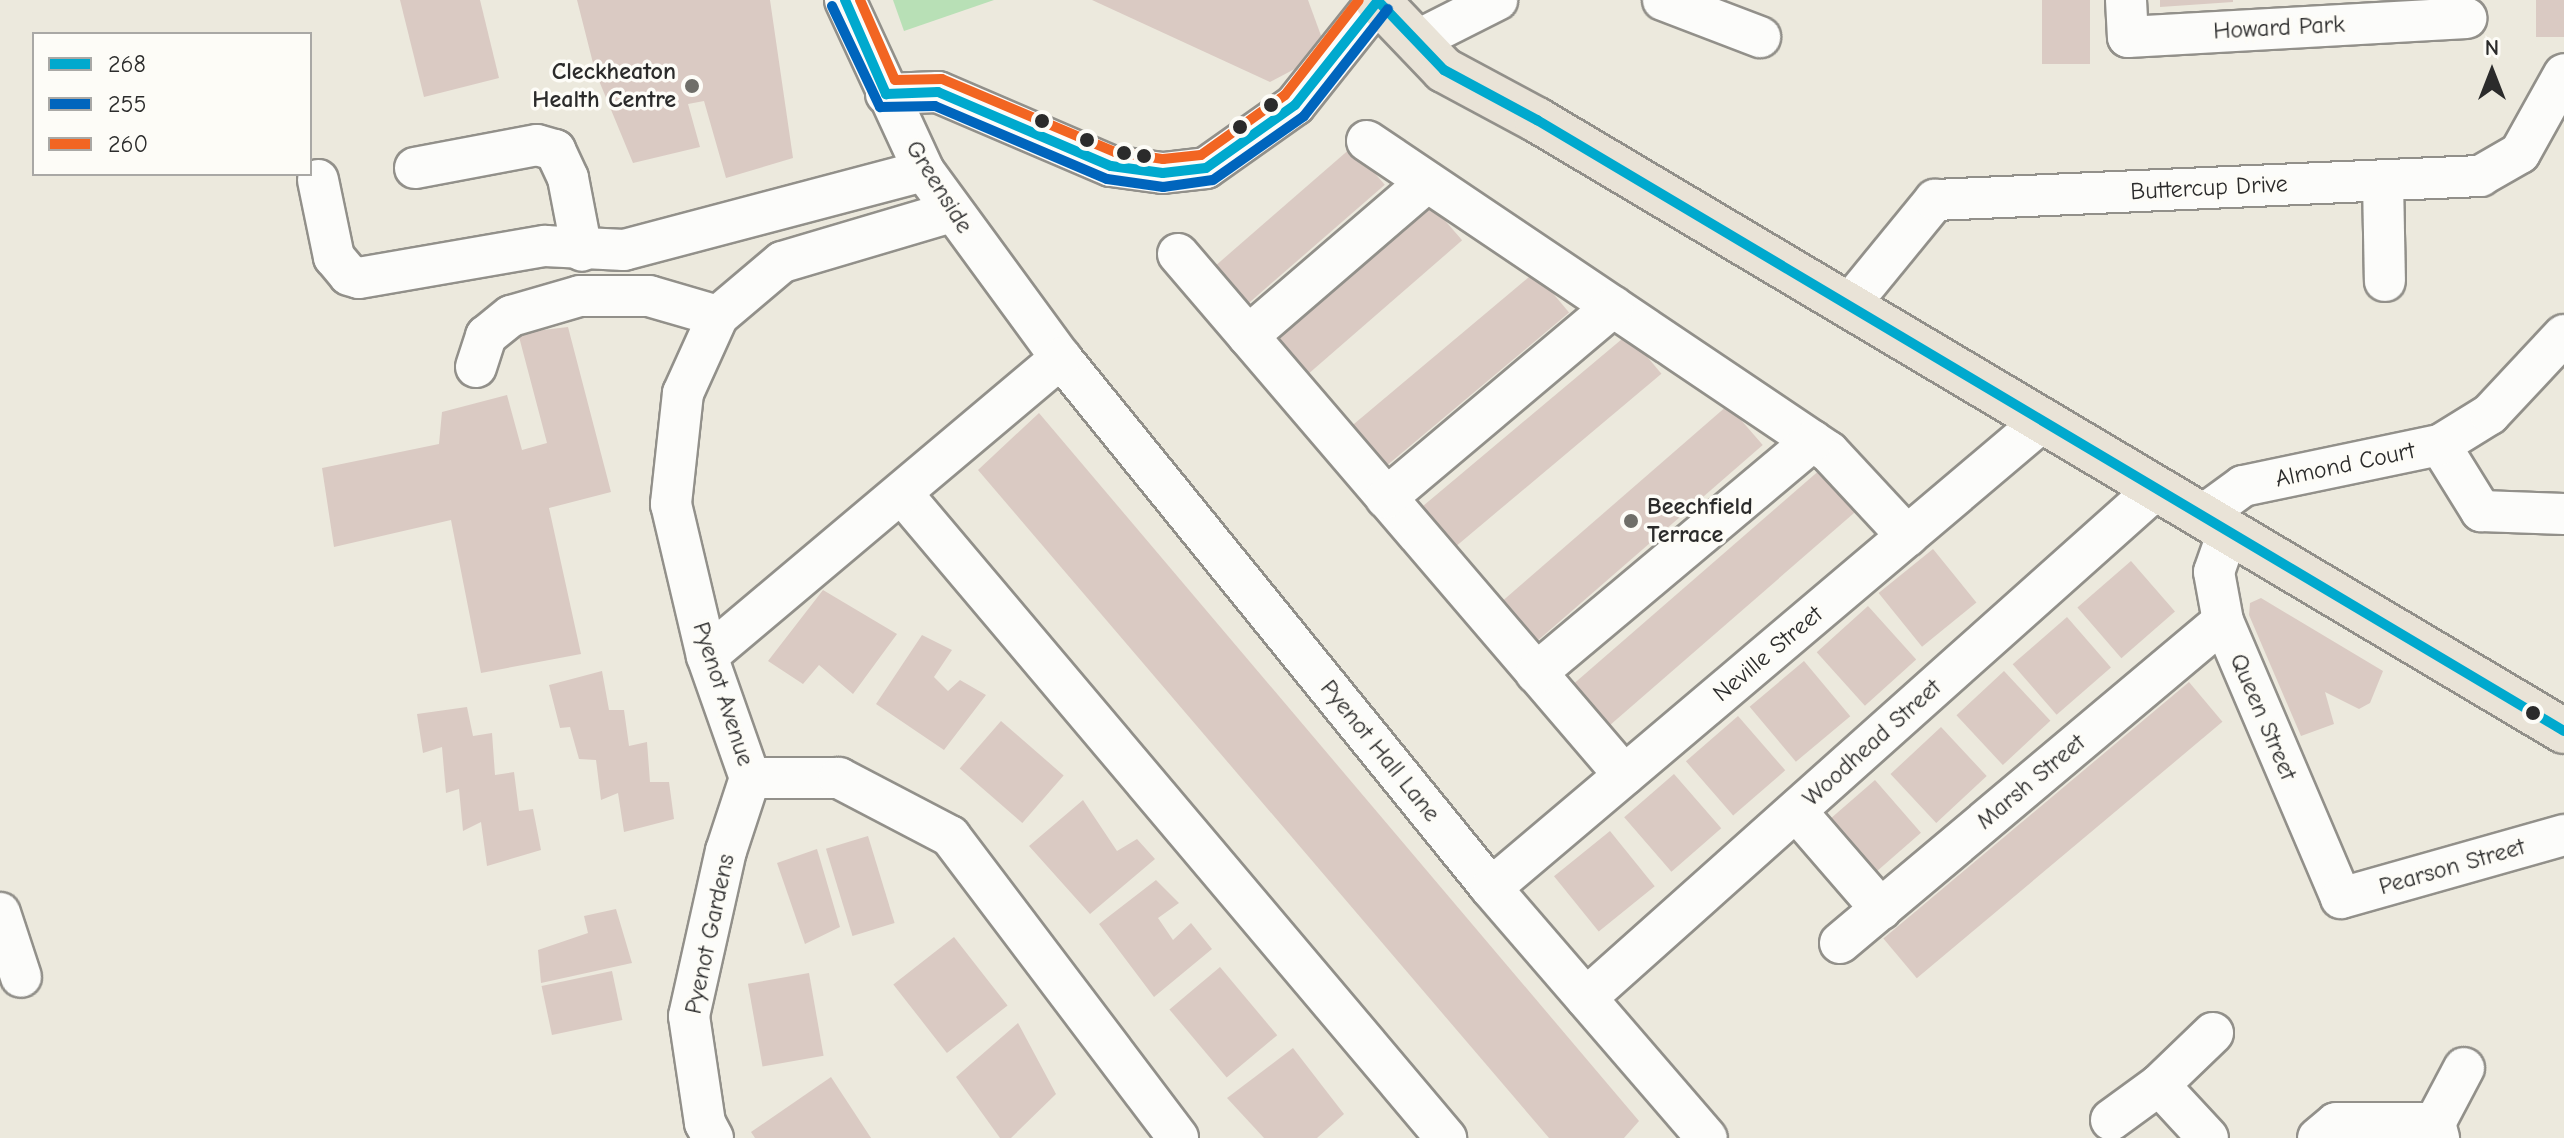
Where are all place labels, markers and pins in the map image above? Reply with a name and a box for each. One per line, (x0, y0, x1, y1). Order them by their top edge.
place label: Cleckheaton Health Centre (532, 58, 676, 114)
marker: Cleckheaton Health Centre (683, 77, 701, 95)
unlabelled marker (1263, 97, 1279, 113)
unlabelled marker (1034, 113, 1050, 129)
unlabelled marker (1232, 119, 1248, 135)
unlabelled marker (1079, 132, 1095, 148)
unlabelled marker (1116, 145, 1132, 161)
unlabelled marker (1136, 148, 1152, 164)
place label: Beechfield Terrace (1647, 493, 1753, 549)
marker: Beechfield Terrace (1622, 512, 1640, 530)
unlabelled marker (2525, 705, 2541, 721)

